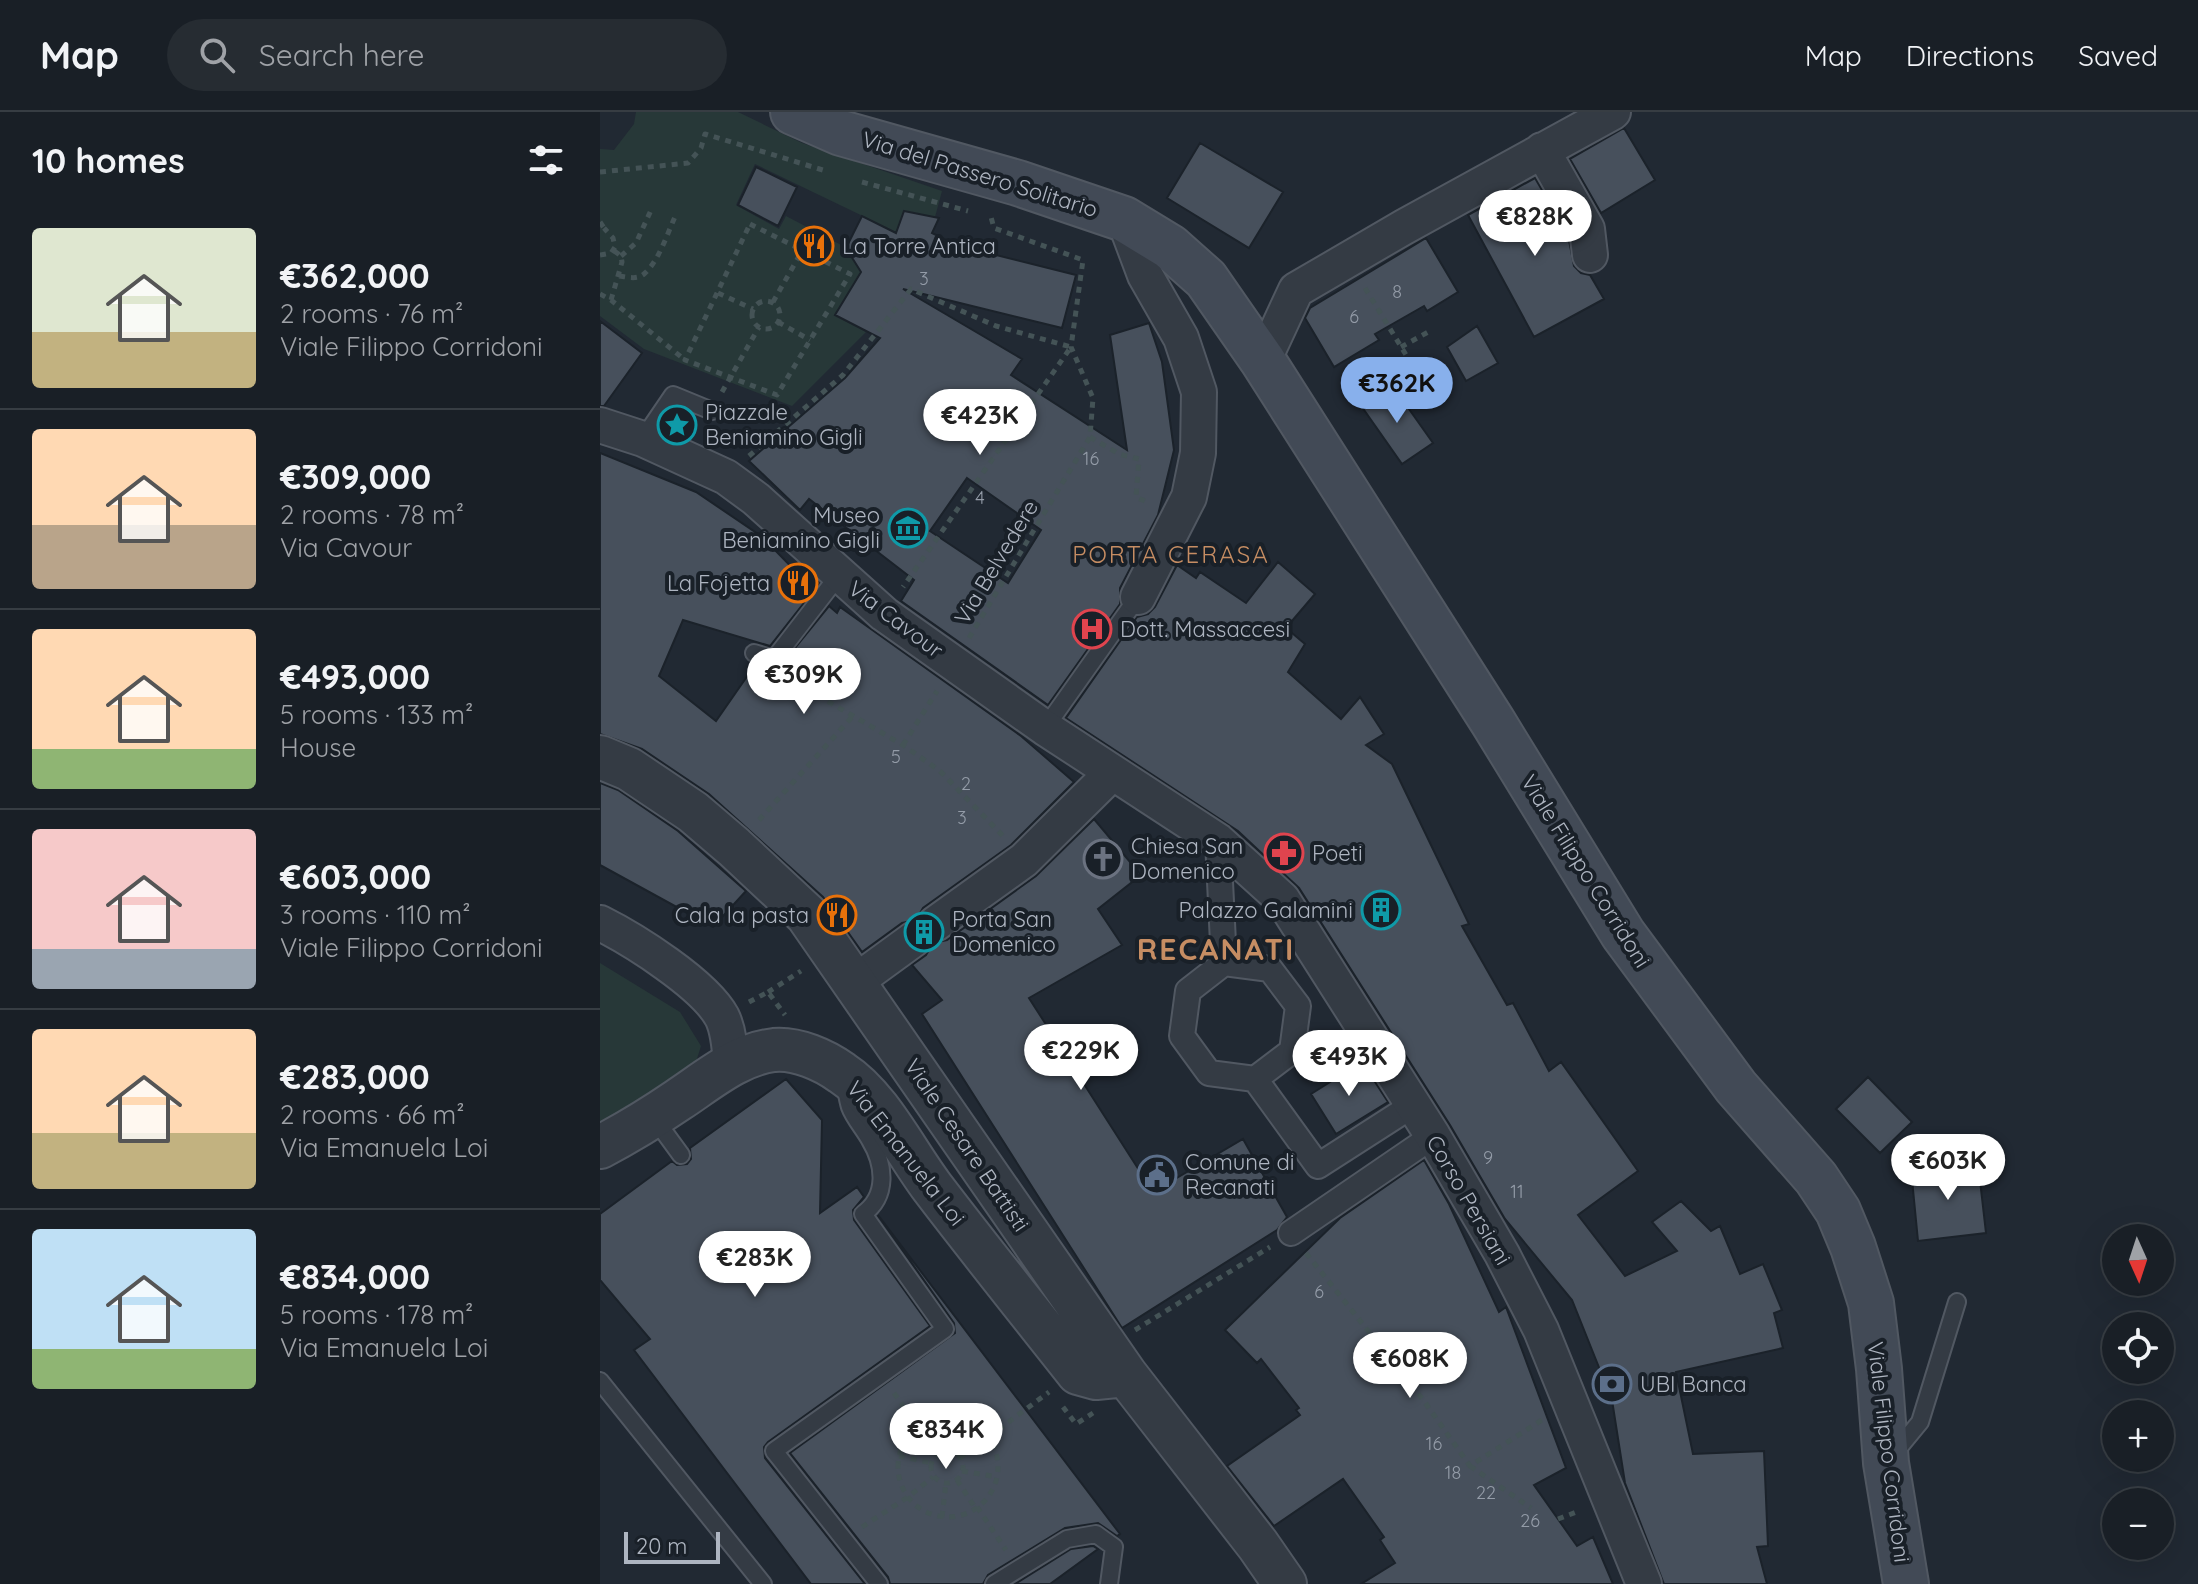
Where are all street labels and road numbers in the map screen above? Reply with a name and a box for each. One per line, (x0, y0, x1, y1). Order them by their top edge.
street label: Via del Passero Solitario (859, 125, 1101, 223)
street label: Via Belvedere (948, 495, 1044, 629)
street label: Via Cavour (843, 574, 950, 664)
street label: Viale Filippo Corridoni (1515, 769, 1657, 973)
street label: Viale Cesare Battisti (899, 1053, 1035, 1237)
street label: Via Emanuela Loi (841, 1075, 971, 1231)
street label: Corso Persiani (1421, 1130, 1517, 1270)
street label: Viale Filippo Corridoni (1862, 1340, 1916, 1564)

